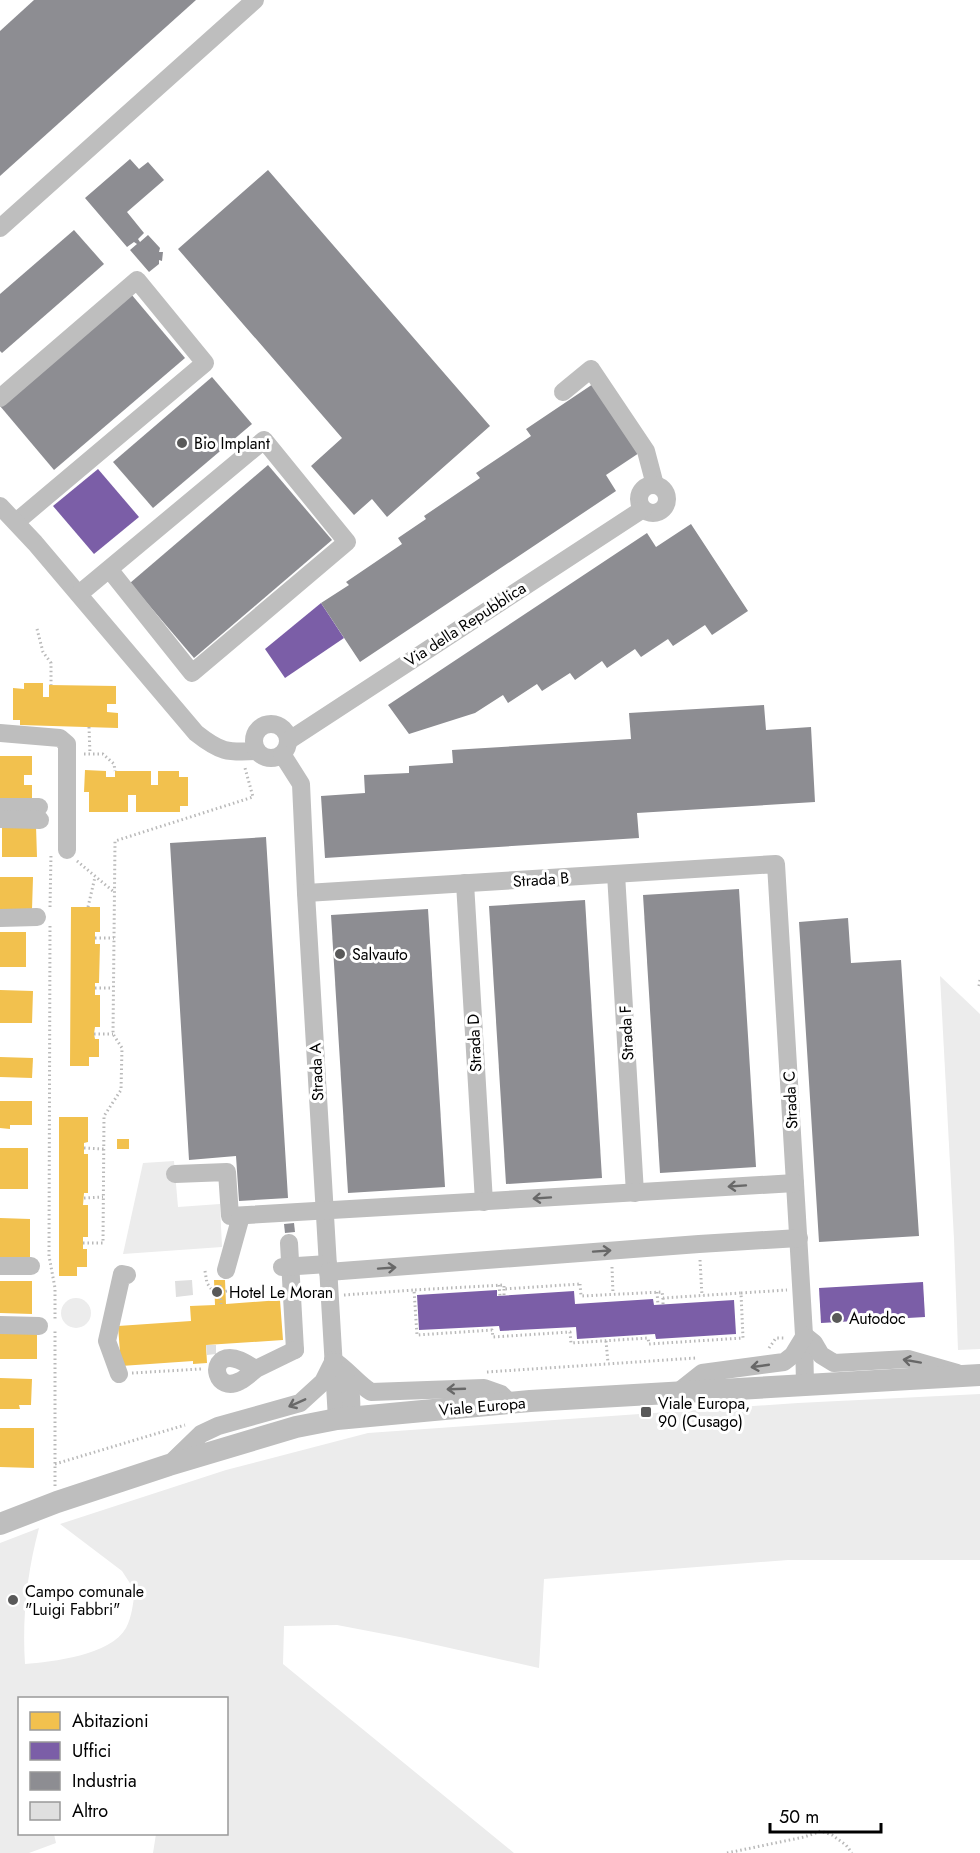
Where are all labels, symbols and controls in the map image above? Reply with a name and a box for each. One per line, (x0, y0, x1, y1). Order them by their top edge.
place label: Bio Implant (194, 432, 270, 455)
marker: Bio Implant (175, 436, 189, 450)
street label: Via della Repubblica (400, 576, 530, 672)
street label: Strada B (512, 866, 570, 893)
place label: Salvauto (352, 943, 408, 966)
marker: Salvauto (333, 947, 347, 961)
street label: Strada F (614, 1005, 639, 1061)
street label: Strada D (461, 1013, 488, 1073)
street label: Strada A (303, 1042, 330, 1102)
street label: Strada C (777, 1070, 804, 1130)
one-way arrow (727, 1181, 747, 1192)
one-way arrow (533, 1193, 553, 1204)
one-way arrow (591, 1245, 611, 1256)
one-way arrow (376, 1262, 396, 1273)
place label: Hotel Le Moran (229, 1281, 333, 1304)
marker: Hotel Le Moran (210, 1285, 224, 1299)
place label: Autodoc (849, 1307, 906, 1330)
marker: Autodoc (830, 1311, 844, 1325)
one-way arrow (902, 1356, 922, 1367)
one-way arrow (751, 1360, 771, 1371)
one-way arrow (447, 1384, 467, 1395)
street label: Viale Europa (438, 1391, 526, 1422)
place label: Viale Europa, 90 (Cusago) (658, 1392, 750, 1433)
one-way arrow (288, 1398, 306, 1409)
marker: Viale Europa, 90 (Cusago) (639, 1405, 653, 1419)
place label: Campo comunale "Luigi Fabbri" (25, 1580, 144, 1621)
marker: Campo comunale "Luigi Fabbri" (6, 1593, 20, 1607)
legend (18, 1697, 228, 1835)
text: Abitazioni (72, 1708, 149, 1734)
text: Uffici (72, 1738, 112, 1764)
text: Industria (72, 1768, 137, 1794)
scale bar (770, 1796, 881, 1834)
text: Altro (72, 1798, 108, 1824)
text: 50 m (779, 1804, 819, 1830)

